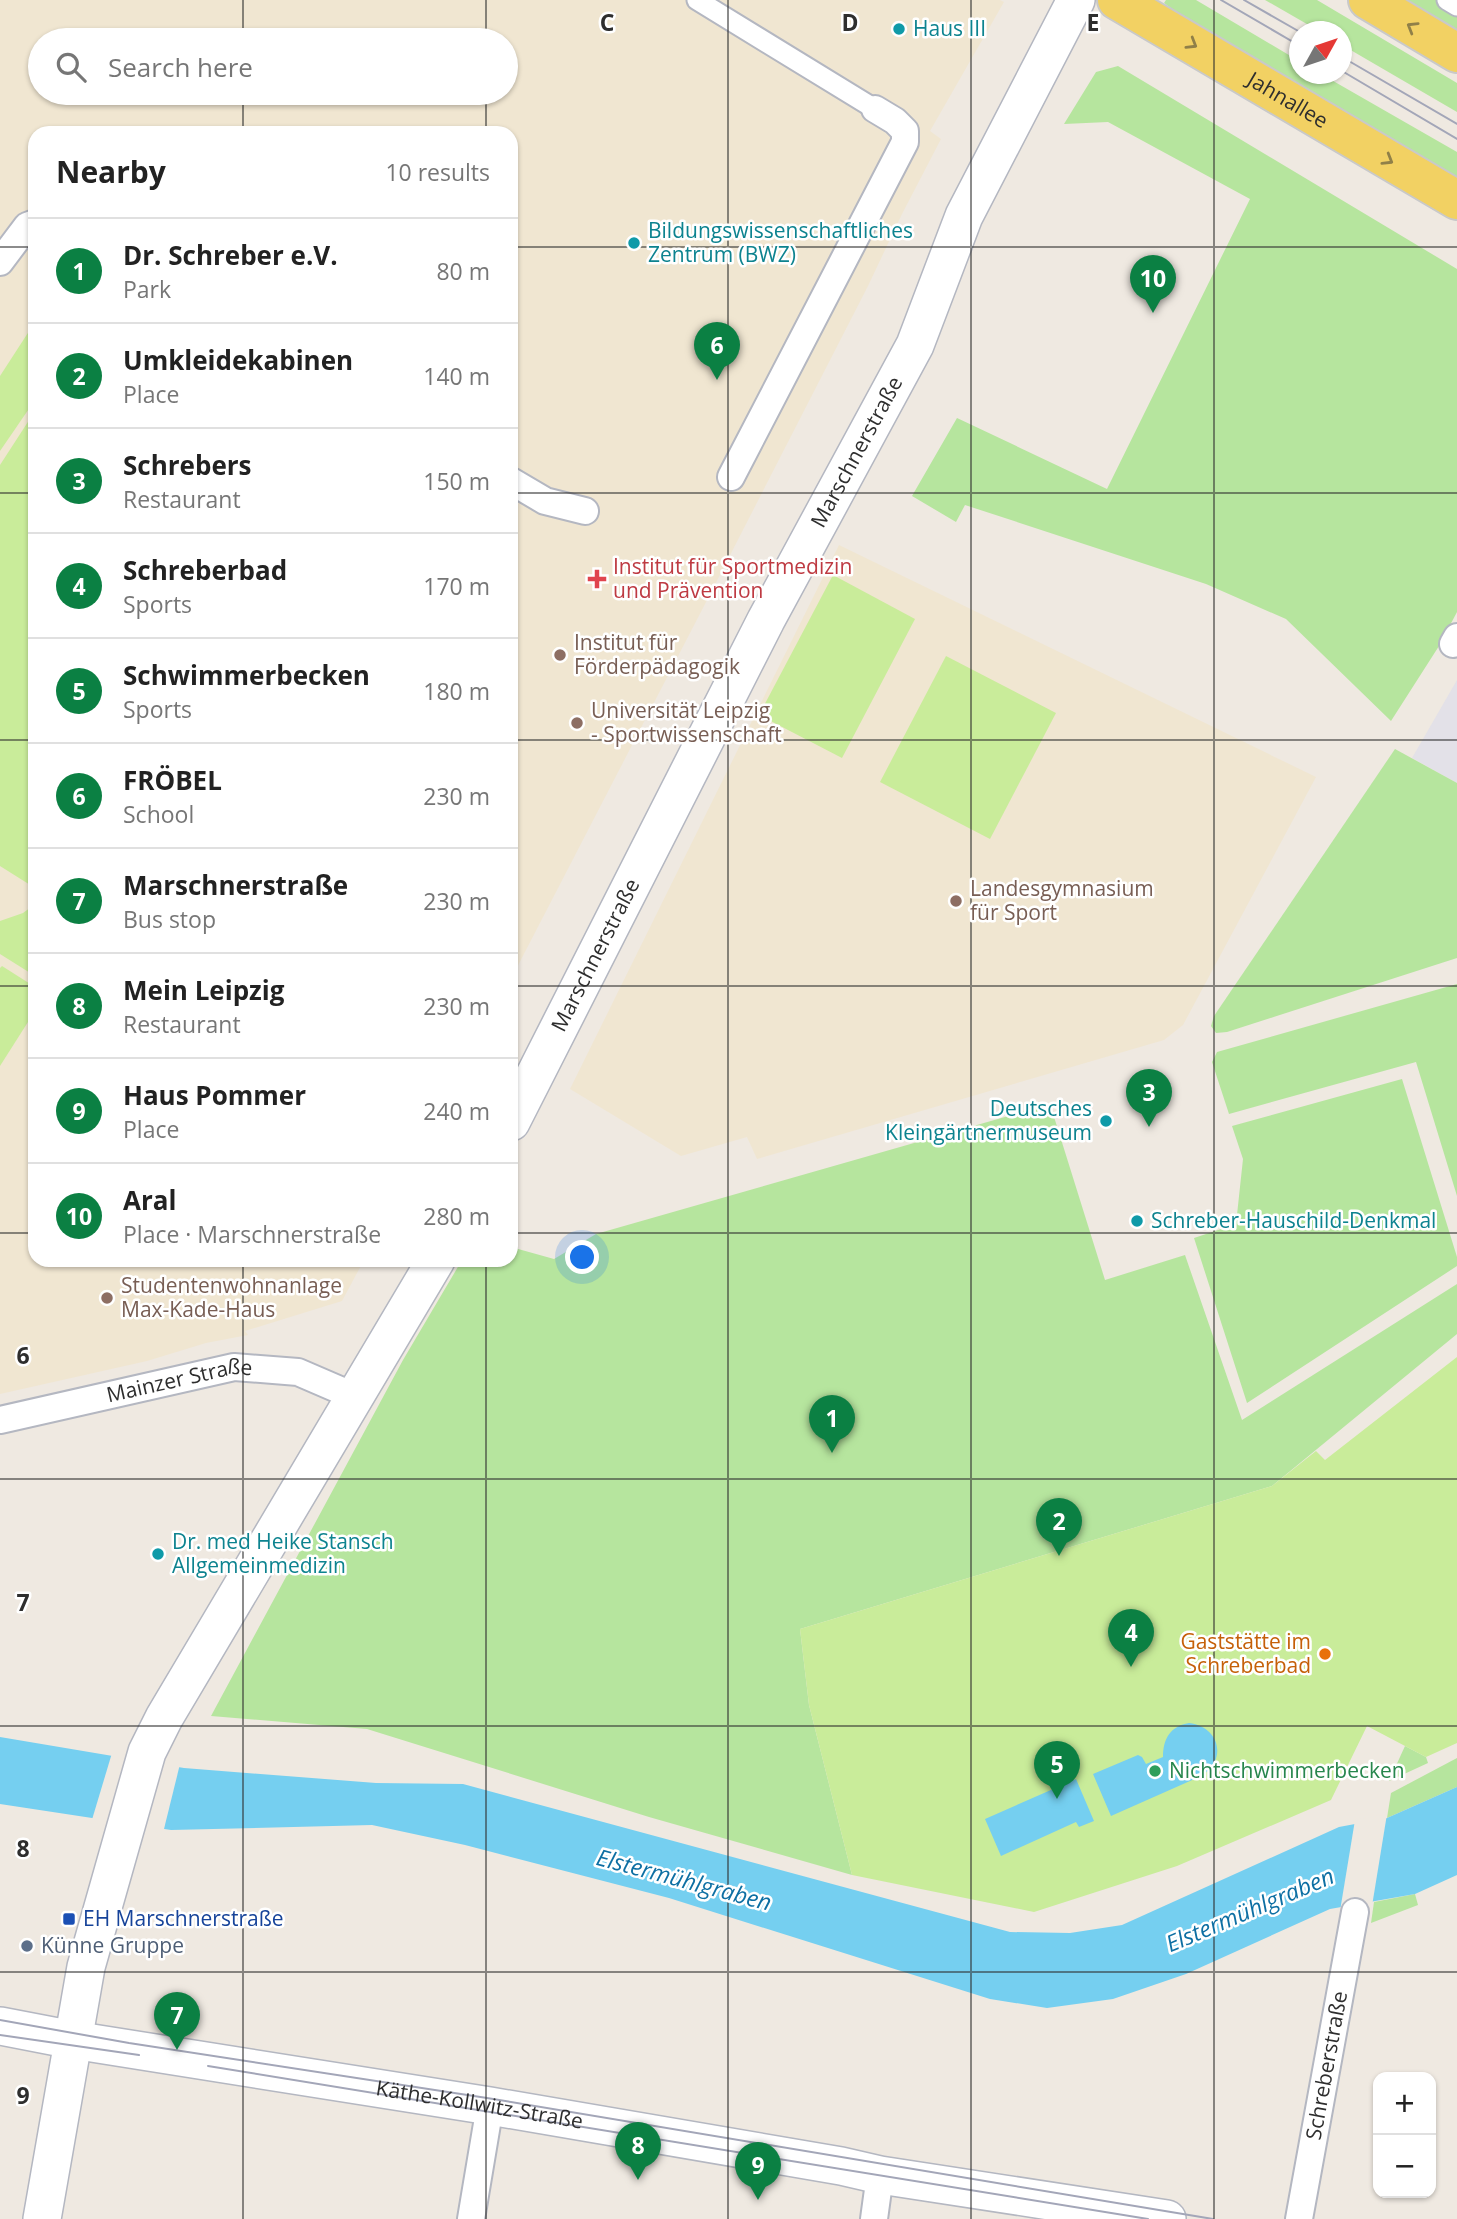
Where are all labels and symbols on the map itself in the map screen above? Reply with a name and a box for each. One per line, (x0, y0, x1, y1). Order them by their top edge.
text: C (600, 6, 614, 38)
text: D (841, 6, 859, 38)
text: E (1087, 6, 1099, 38)
place label: Haus III (913, 14, 986, 42)
marker: Haus III (891, 21, 907, 37)
north arrow (1289, 21, 1352, 84)
one-way arrow (1407, 22, 1420, 35)
one-way arrow (1185, 36, 1198, 49)
street label: Jahnallee (1241, 64, 1334, 134)
one-way arrow (1381, 151, 1394, 164)
place label: Bildungswissenschaftliches Zentrum (BWZ) (648, 216, 913, 268)
marker: Bildungswissenschaftliches Zentrum (BWZ) (626, 235, 642, 251)
pin: 10 (1130, 255, 1176, 313)
pin: 6 (694, 322, 740, 380)
street label: Marschnerstraße (804, 371, 908, 532)
place label: Institut für Sportmedizin und Prävention (613, 552, 852, 604)
marker: Institut für Sportmedizin und Prävention (587, 569, 607, 589)
place label: Institut für Förderpädagogik (574, 628, 740, 680)
marker: Institut für Förderpädagogik (552, 647, 568, 663)
place label: Universität Leipzig - Sportwissenschaft (591, 696, 782, 748)
marker: Universität Leipzig - Sportwissenschaft (569, 715, 585, 731)
street label: Marschnerstraße (544, 874, 645, 1036)
place label: Landesgymnasium für Sport (970, 874, 1154, 926)
marker: Landesgymnasium für Sport (948, 893, 964, 909)
pin: 3 (1126, 1069, 1172, 1127)
place label: Deutsches Kleingärtnermuseum (885, 1094, 1092, 1146)
marker: Deutsches Kleingärtnermuseum (1098, 1113, 1114, 1129)
place label: Schreber-Hauschild-Denkmal (1151, 1206, 1436, 1234)
marker: Schreber-Hauschild-Denkmal (1129, 1213, 1145, 1229)
your location (565, 1240, 599, 1274)
place label: Studentenwohnanlage Max-Kade-Haus (121, 1271, 342, 1323)
marker: Studentenwohnanlage Max-Kade-Haus (99, 1290, 115, 1306)
text: 6 (16, 1339, 30, 1371)
street label: Mainzer Straße (104, 1352, 253, 1408)
pin: 1 (809, 1395, 855, 1453)
pin: 2 (1036, 1498, 1082, 1556)
place label: Dr. med Heike Stansch Allgemeinmedizin (172, 1527, 394, 1579)
marker: Dr. med Heike Stansch Allgemeinmedizin (150, 1546, 166, 1562)
text: 7 (16, 1586, 30, 1618)
pin: 4 (1108, 1609, 1154, 1667)
place label: Gaststätte im Schreberbad (1180, 1627, 1311, 1679)
marker: Gaststätte im Schreberbad (1317, 1646, 1333, 1662)
pin: 5 (1034, 1741, 1080, 1799)
place label: Nichtschwimmerbecken (1169, 1756, 1405, 1784)
marker: Nichtschwimmerbecken (1147, 1763, 1163, 1779)
text: 8 (16, 1832, 30, 1864)
water label: Elstermühlgraben (593, 1840, 775, 1918)
water label: Elstermühlgraben (1160, 1859, 1339, 1959)
place label: EH Marschnerstraße (83, 1904, 284, 1932)
marker: EH Marschnerstraße (61, 1911, 77, 1927)
place label: Künne Gruppe (41, 1931, 184, 1959)
marker: Künne Gruppe (19, 1938, 35, 1954)
street label: Schreberstraße (1299, 1989, 1353, 2142)
pin: 7 (154, 1992, 200, 2050)
street label: Käthe-Kollwitz-Straße (374, 2073, 585, 2135)
text: 9 (16, 2079, 30, 2111)
pin: 8 (615, 2122, 661, 2180)
pin: 9 (735, 2142, 781, 2200)

